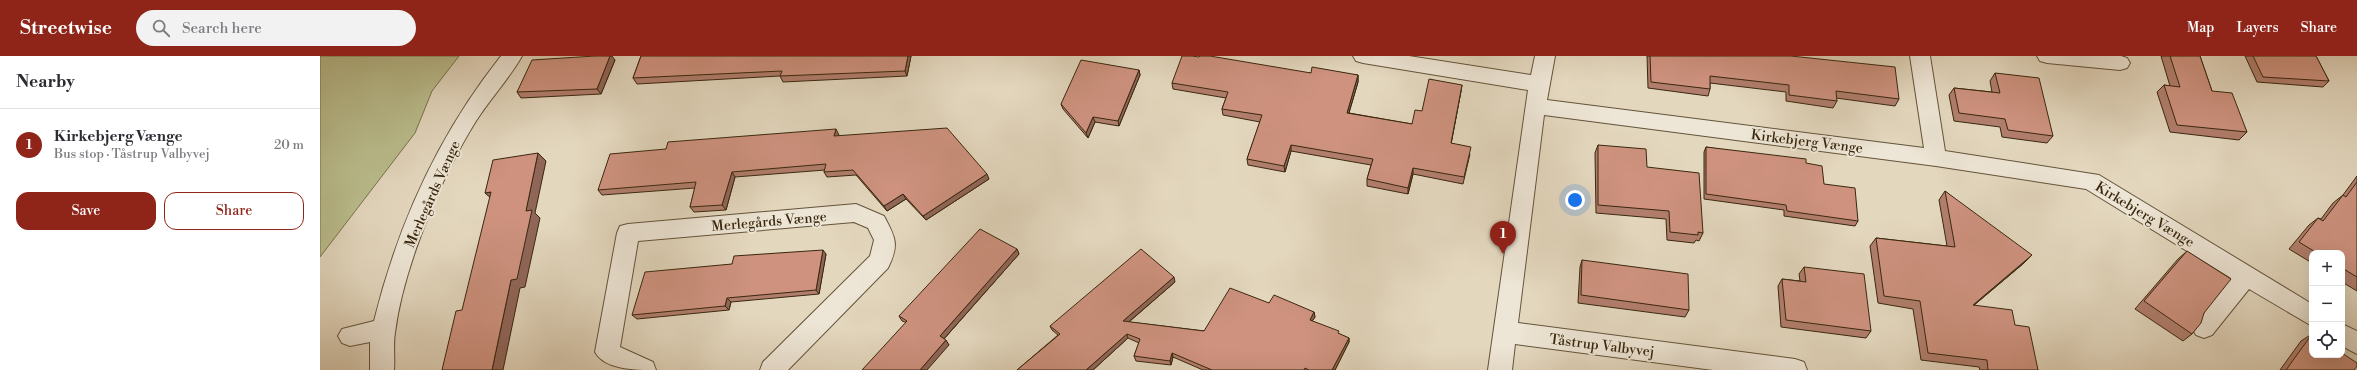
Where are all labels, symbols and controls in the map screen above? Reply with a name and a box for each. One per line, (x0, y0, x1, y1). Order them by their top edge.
search box (136, 10, 416, 46)
text: Streetwise (20, 16, 112, 40)
icon: search (150, 17, 172, 39)
text: Search here (182, 19, 262, 38)
text: Map (2187, 19, 2214, 37)
text: Layers (2236, 19, 2279, 37)
text: Share (2301, 19, 2337, 37)
text: Nearby (16, 71, 75, 93)
street label: Kirkebjerg Vænge (1750, 126, 1864, 158)
text: Kirkebjerg Vænge (54, 127, 183, 146)
text: 1 (26, 137, 32, 153)
text: 20 m (274, 137, 304, 153)
street label: Merlegårds Vænge (401, 138, 465, 251)
text: Bus stop · Tåstrup Valbyvej (54, 146, 210, 162)
street label: Kirkebjerg Vænge (2092, 178, 2197, 252)
your location (1565, 190, 1585, 210)
button: Save (16, 192, 156, 230)
button: Share (164, 192, 304, 230)
street label: Merlegårds Vænge (711, 208, 827, 236)
pin: 1 (1490, 221, 1516, 254)
map controls (2309, 250, 2345, 358)
button: + (2309, 250, 2345, 286)
button: − (2309, 286, 2345, 322)
button: locate (2309, 322, 2345, 358)
street label: Tåstrup Valbyvej (1548, 331, 1655, 361)

